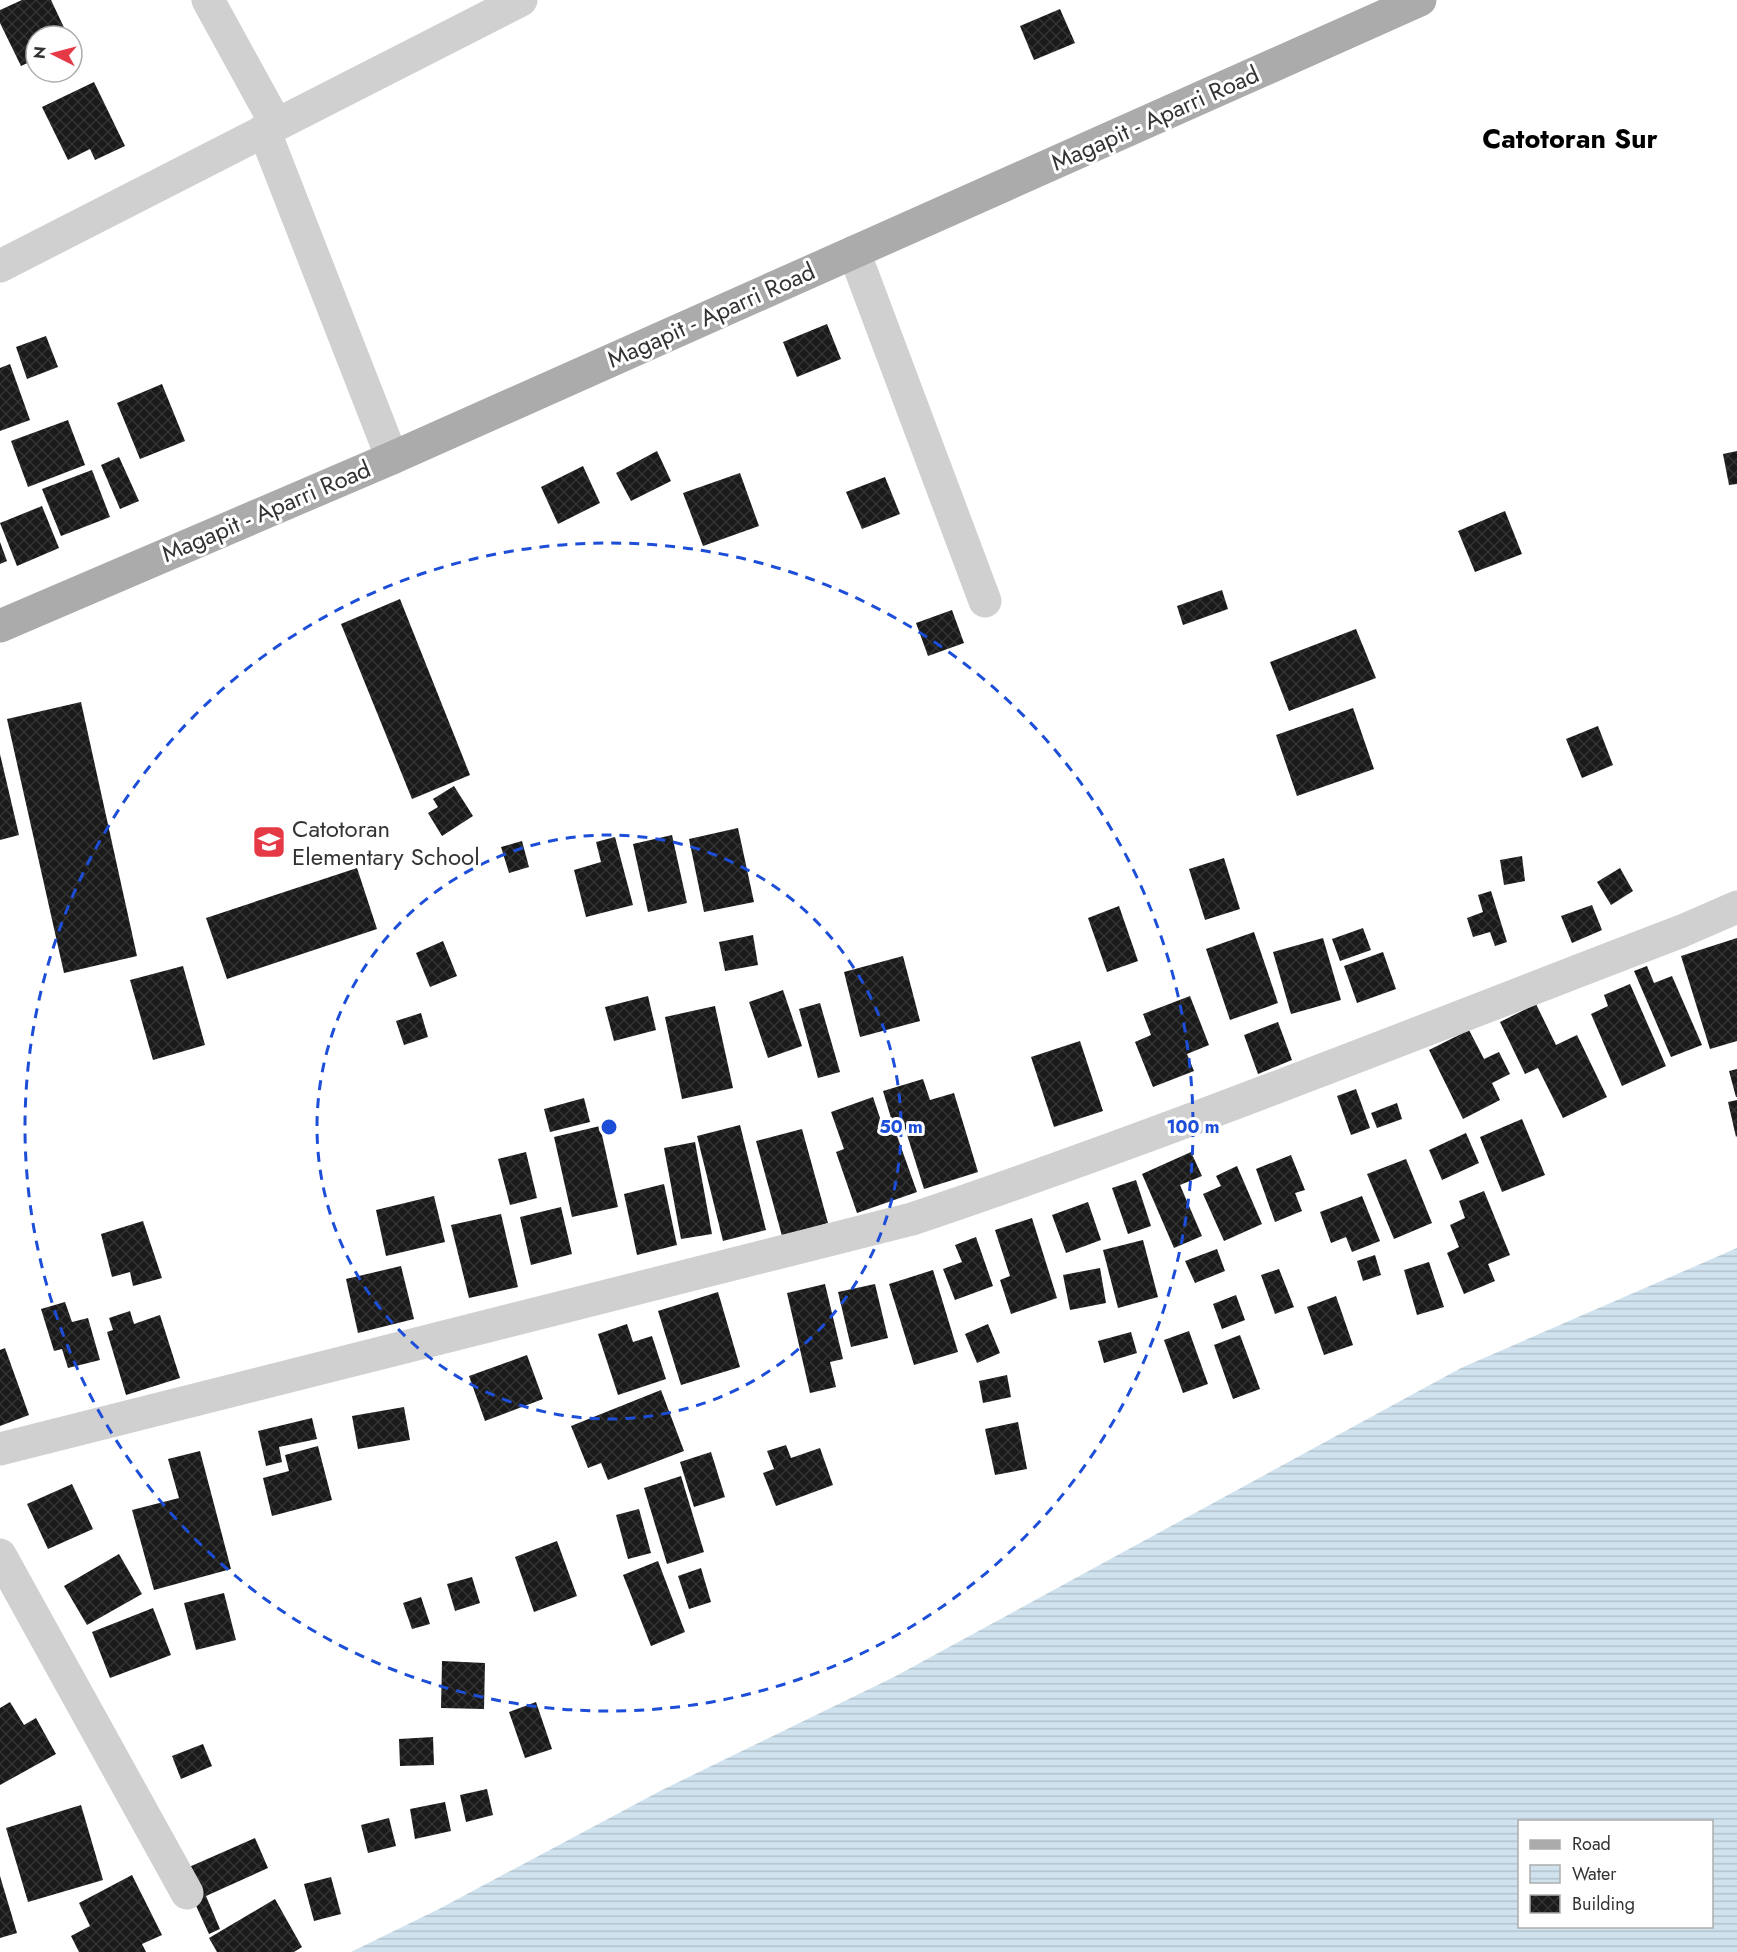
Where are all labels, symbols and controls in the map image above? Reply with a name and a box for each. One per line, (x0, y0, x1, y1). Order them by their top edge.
north arrow (24, 24, 84, 84)
text: N (27, 45, 52, 60)
street label: Magapit - Aparri Road (1046, 56, 1264, 180)
district label: Catotoran Sur (1482, 119, 1658, 158)
street label: Magapit - Aparri Road (602, 253, 820, 377)
street label: Magapit - Aparri Road (156, 451, 376, 571)
place label: Catotoran Elementary School (292, 811, 480, 874)
school or university icon: Catotoran Elementary School (251, 824, 287, 860)
text: 50 m (879, 1114, 923, 1140)
text: 100 m (1166, 1114, 1220, 1140)
centre of rings (599, 1117, 619, 1137)
legend (1518, 1820, 1713, 1928)
text: Road (1572, 1831, 1611, 1857)
text: Water (1572, 1861, 1617, 1887)
text: Building (1572, 1891, 1635, 1917)

